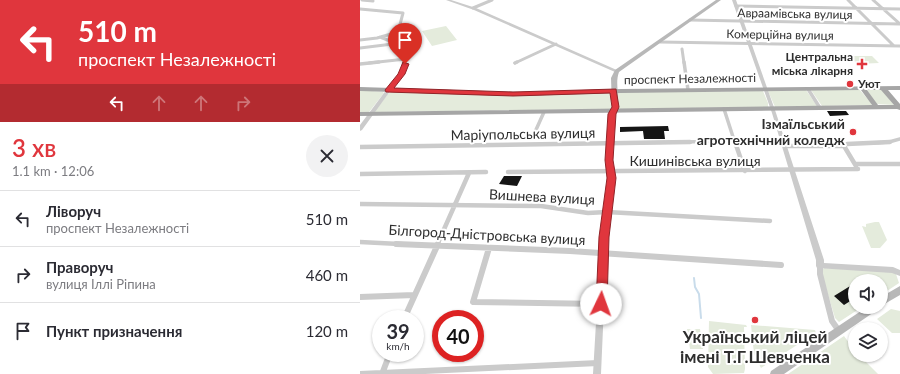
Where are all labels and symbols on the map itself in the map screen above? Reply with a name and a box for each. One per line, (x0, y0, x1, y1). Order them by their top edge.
street label: Авраамівська вулиця (737, 5, 853, 22)
pin (388, 23, 422, 64)
street label: Комерційна вулиця (726, 26, 834, 43)
place label: Центральна міська лікарня (772, 49, 853, 78)
marker: Центральна міська лікарня (856, 58, 868, 70)
street label: проспект Незалежності (624, 70, 756, 87)
place label: Уют (857, 76, 881, 91)
marker: Уют (845, 79, 855, 89)
place label: Ізмаїльський агротехнічний коледж (697, 115, 846, 148)
street label: Маріупольська вулиця (450, 124, 596, 143)
marker: Ізмаїльський агротехнічний коледж (848, 127, 858, 137)
street label: Кишинівська вулиця (629, 152, 761, 169)
street label: Вишнева вулиця (489, 185, 595, 208)
street label: Білгород-Дністровська вулиця (388, 221, 586, 248)
position arrow (580, 283, 622, 325)
speed limit sign: 40 (432, 310, 484, 362)
marker: Український ліцей імені Т.Г.Шевченка (750, 315, 760, 325)
place label: Український ліцей імені Т.Г.Шевченка (680, 326, 830, 367)

